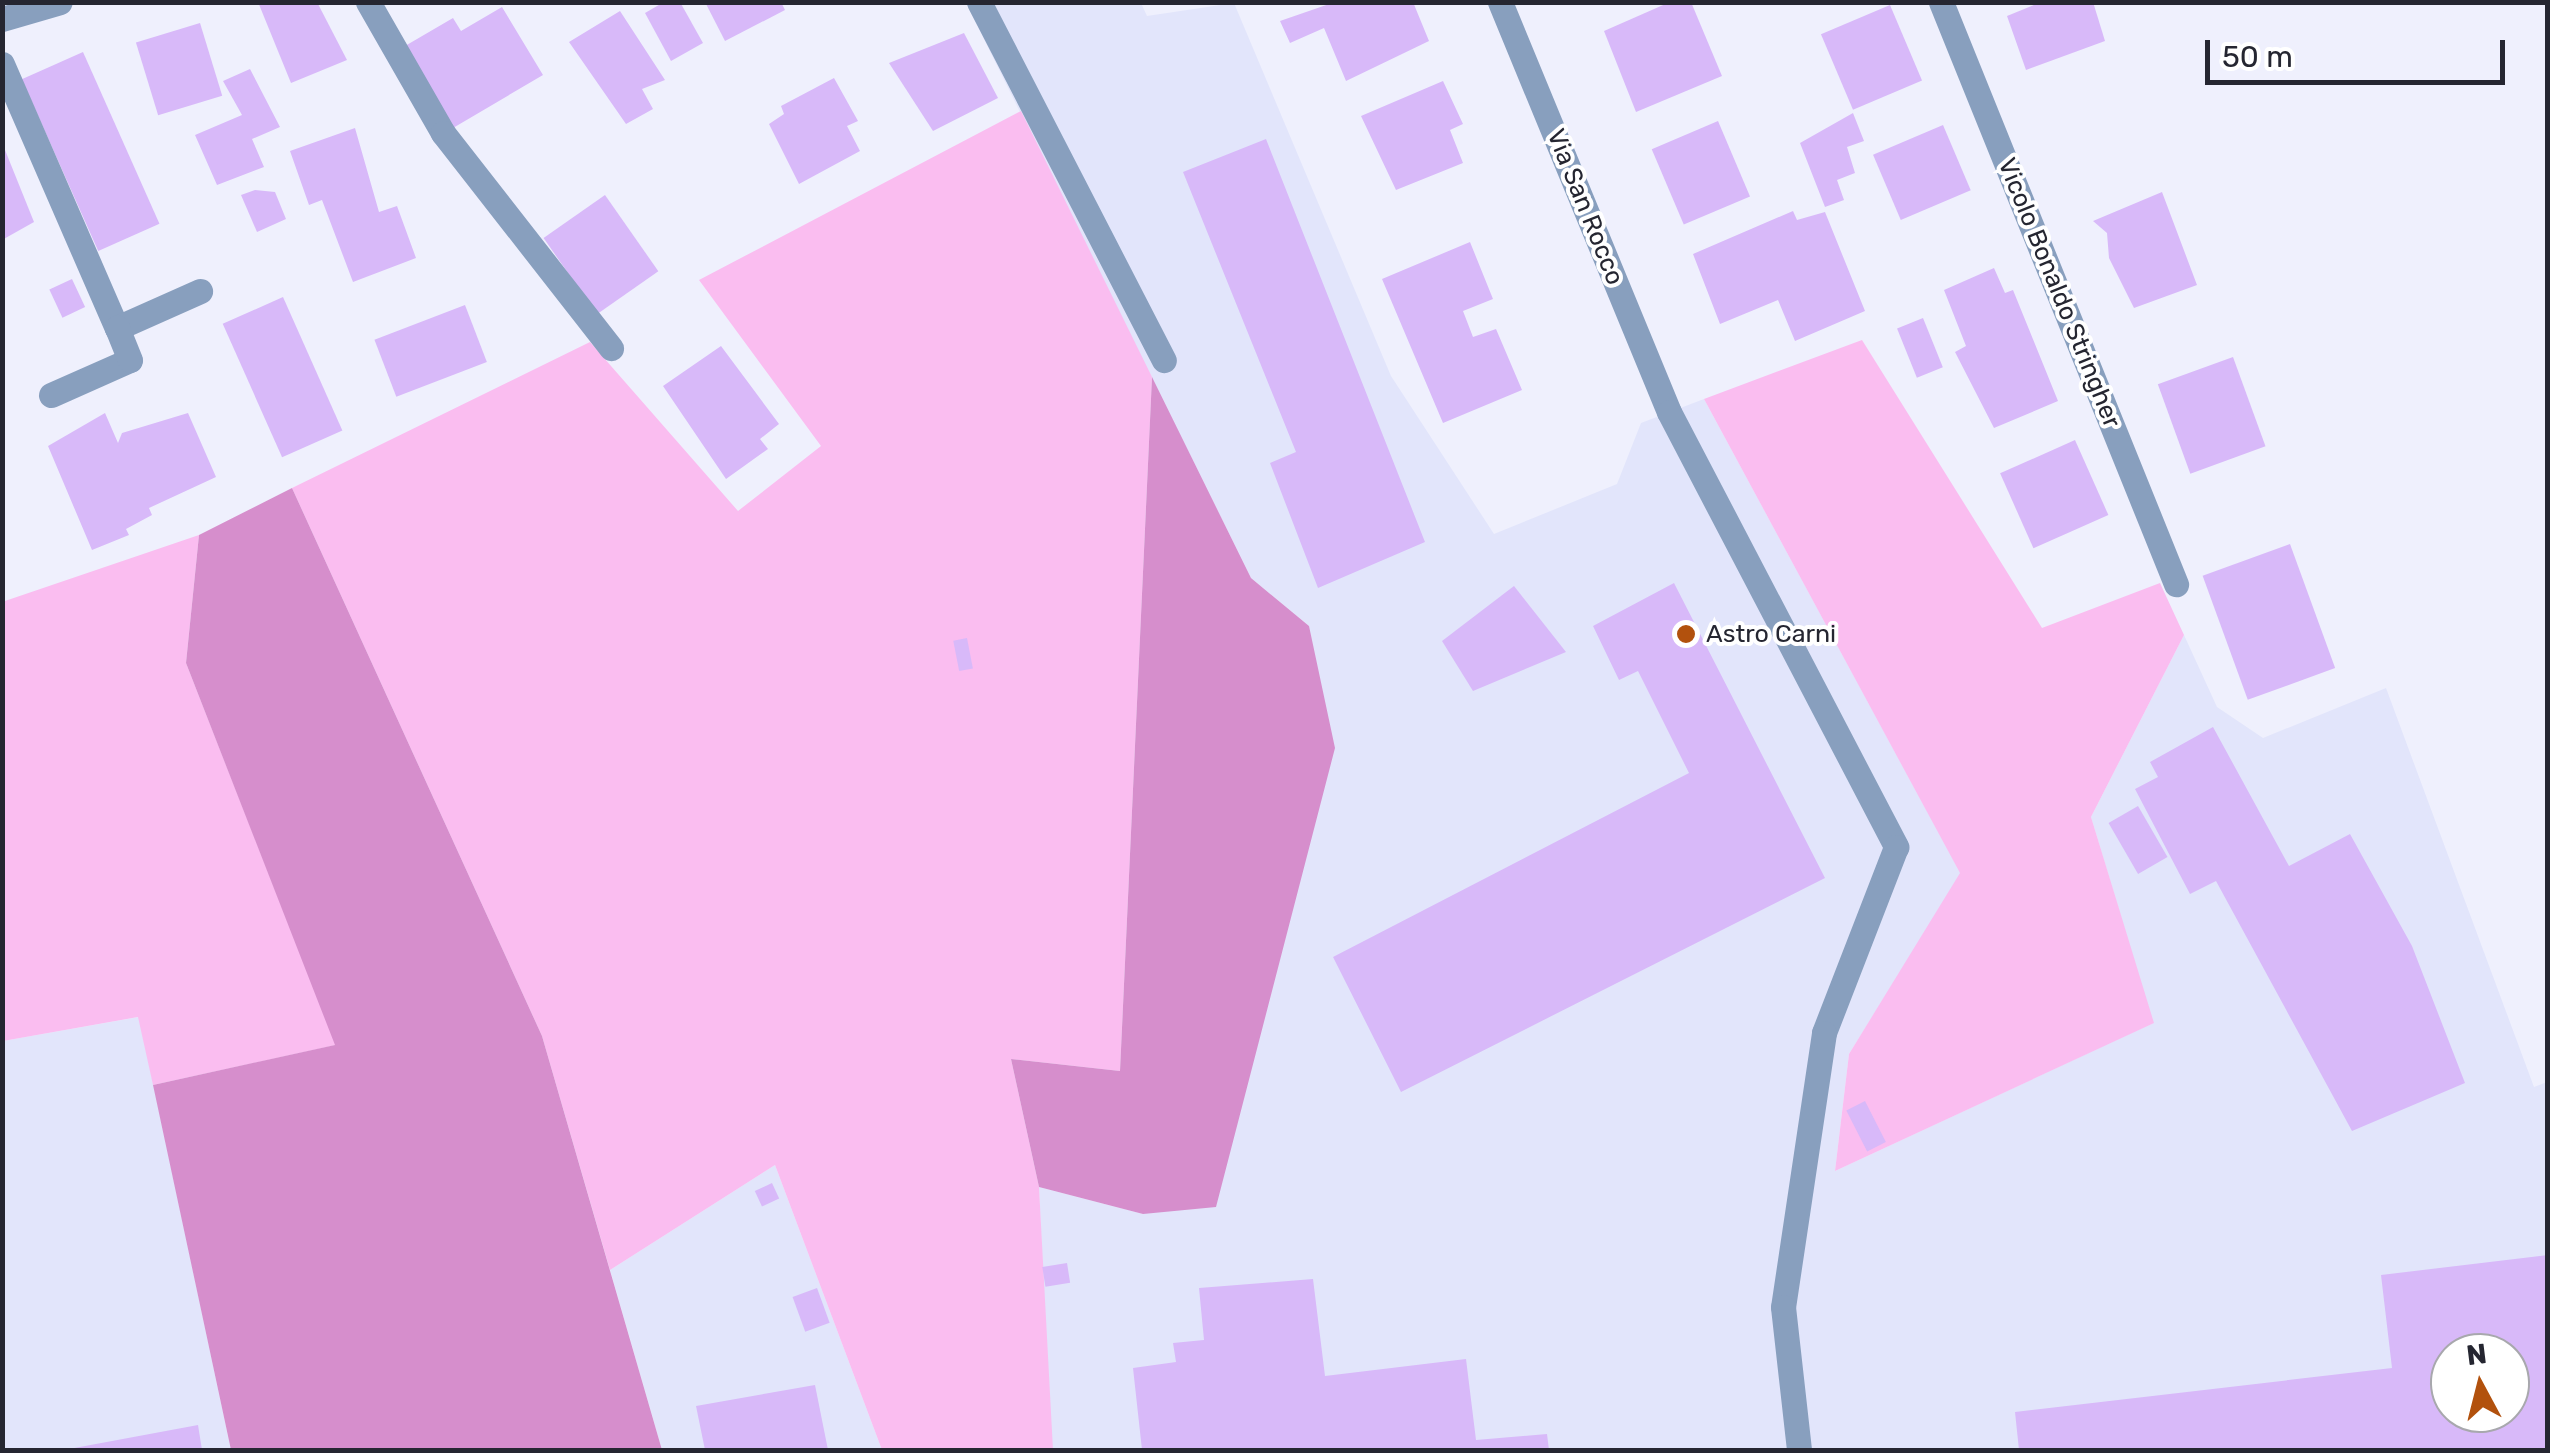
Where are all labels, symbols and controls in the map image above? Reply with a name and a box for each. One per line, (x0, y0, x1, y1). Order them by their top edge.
scale bar (2210, 20, 2510, 82)
text: 50 m (2222, 39, 2293, 75)
street label: Via San Rocco (1540, 125, 1630, 289)
street label: Vicolo Bonaldo Stringher (1991, 154, 2127, 432)
place label: Astro Carni (1706, 619, 1836, 649)
marker: Astro Carni (1675, 623, 1697, 645)
north arrow (2430, 1333, 2530, 1433)
text: N (2465, 1337, 2489, 1372)

